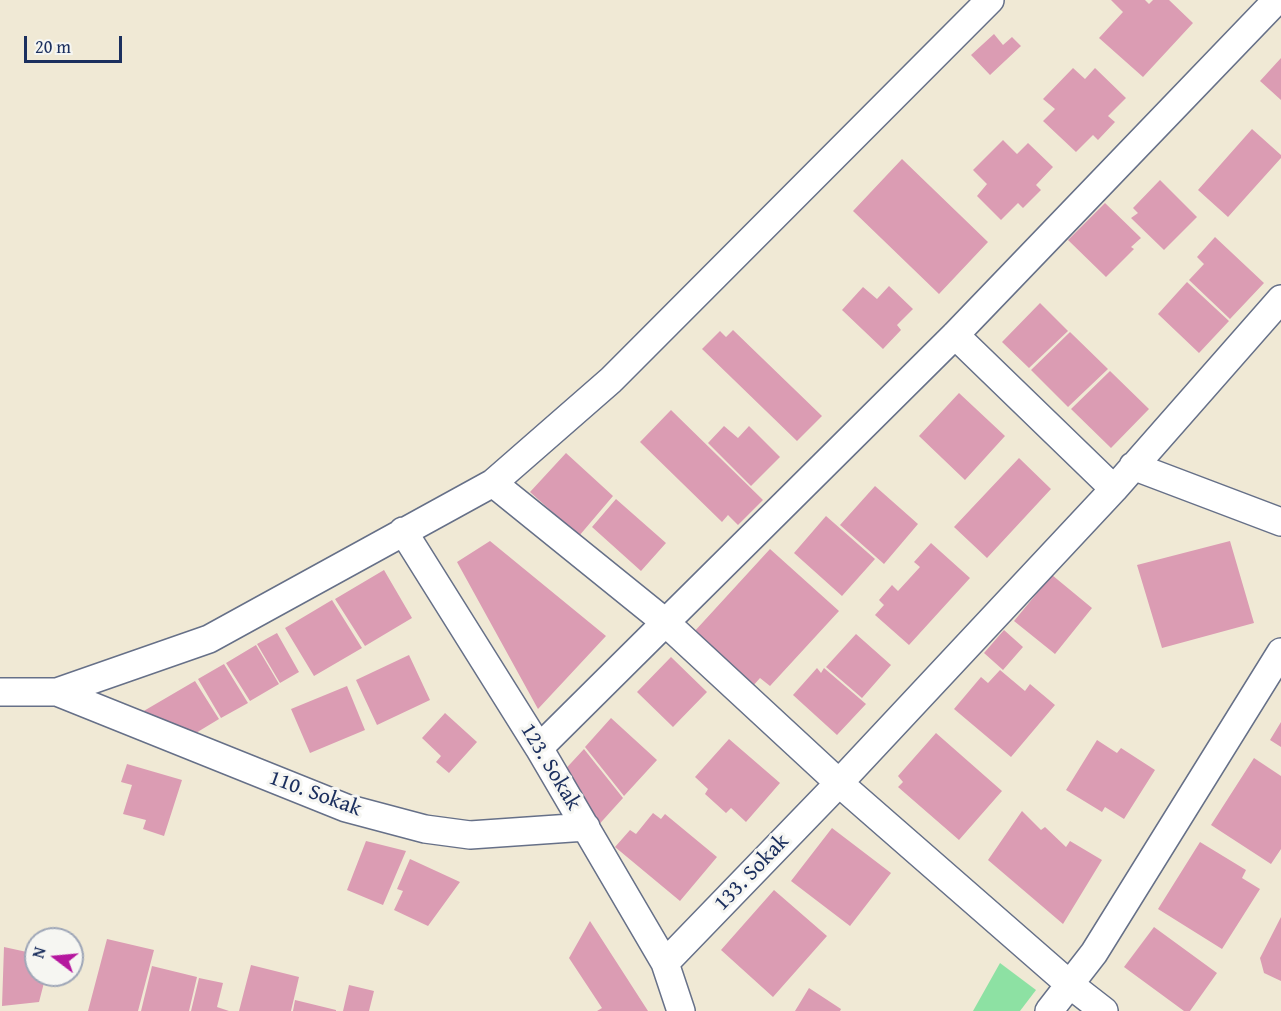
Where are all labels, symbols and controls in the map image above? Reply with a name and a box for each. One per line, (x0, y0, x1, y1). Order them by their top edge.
scale bar (27, 24, 124, 62)
text: 20 m (35, 33, 71, 60)
street label: 123. Sokak (514, 719, 586, 815)
street label: 110. Sokak (265, 765, 365, 823)
street label: 133. Sokak (709, 829, 795, 917)
north arrow (24, 927, 84, 987)
text: N (26, 944, 52, 961)

